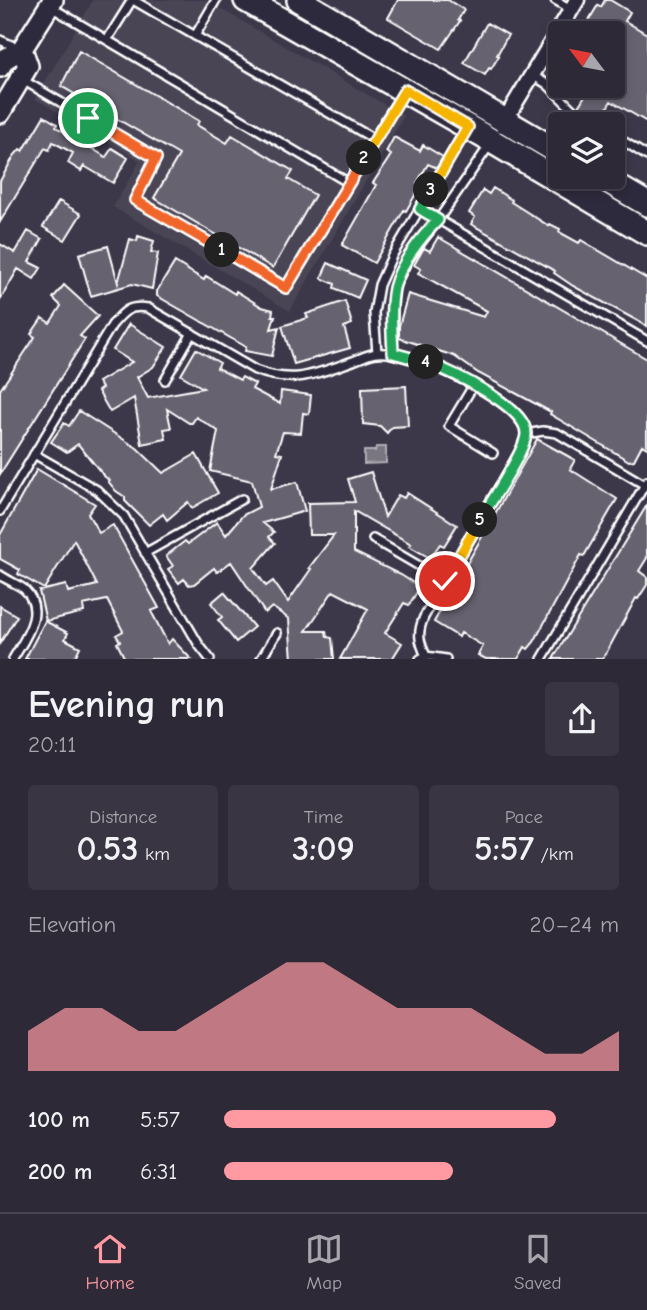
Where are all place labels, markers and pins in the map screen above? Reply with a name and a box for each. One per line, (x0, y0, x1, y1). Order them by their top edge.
pin (58, 88, 118, 148)
pin: 2 (346, 140, 382, 176)
pin: 3 (414, 172, 448, 208)
pin: 1 (204, 232, 240, 268)
pin: 4 (408, 344, 444, 380)
pin: 5 (462, 503, 498, 538)
pin (415, 551, 475, 611)

